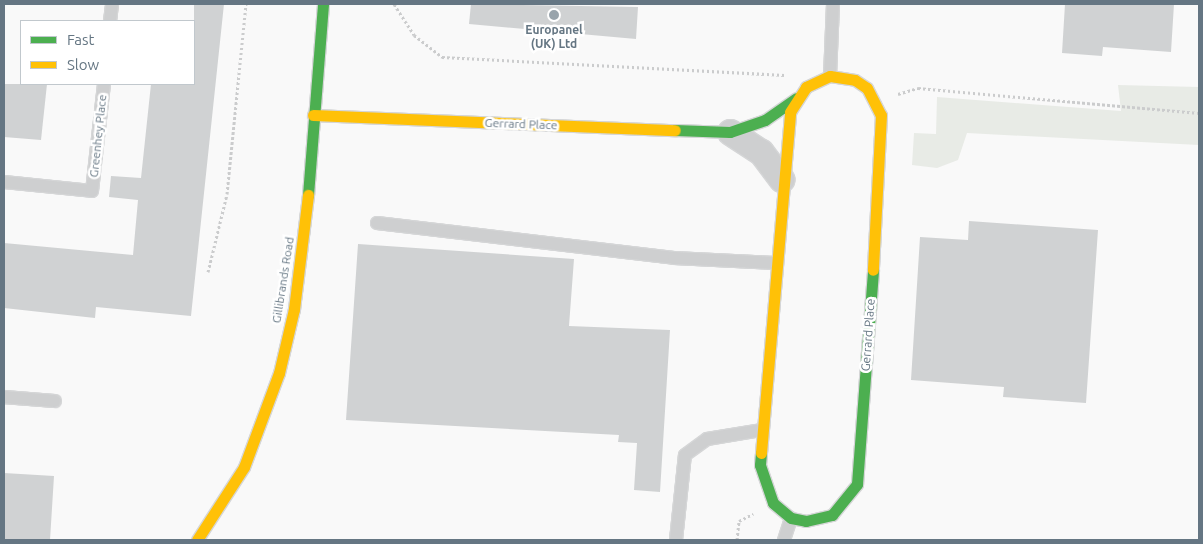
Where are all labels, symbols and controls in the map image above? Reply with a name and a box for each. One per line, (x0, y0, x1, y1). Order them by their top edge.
marker: Europanel (UK) Ltd (548, 9, 560, 21)
legend (20, 20, 195, 85)
place label: Europanel (UK) Ltd (525, 23, 583, 51)
text: Fast (67, 31, 94, 48)
text: Slow (67, 56, 99, 73)
street label: Greenhey Place (86, 94, 110, 178)
street label: Gerrard Place (484, 116, 558, 132)
street label: Gillibrands Road (269, 236, 297, 324)
street label: Gerrard Place (858, 298, 878, 372)

